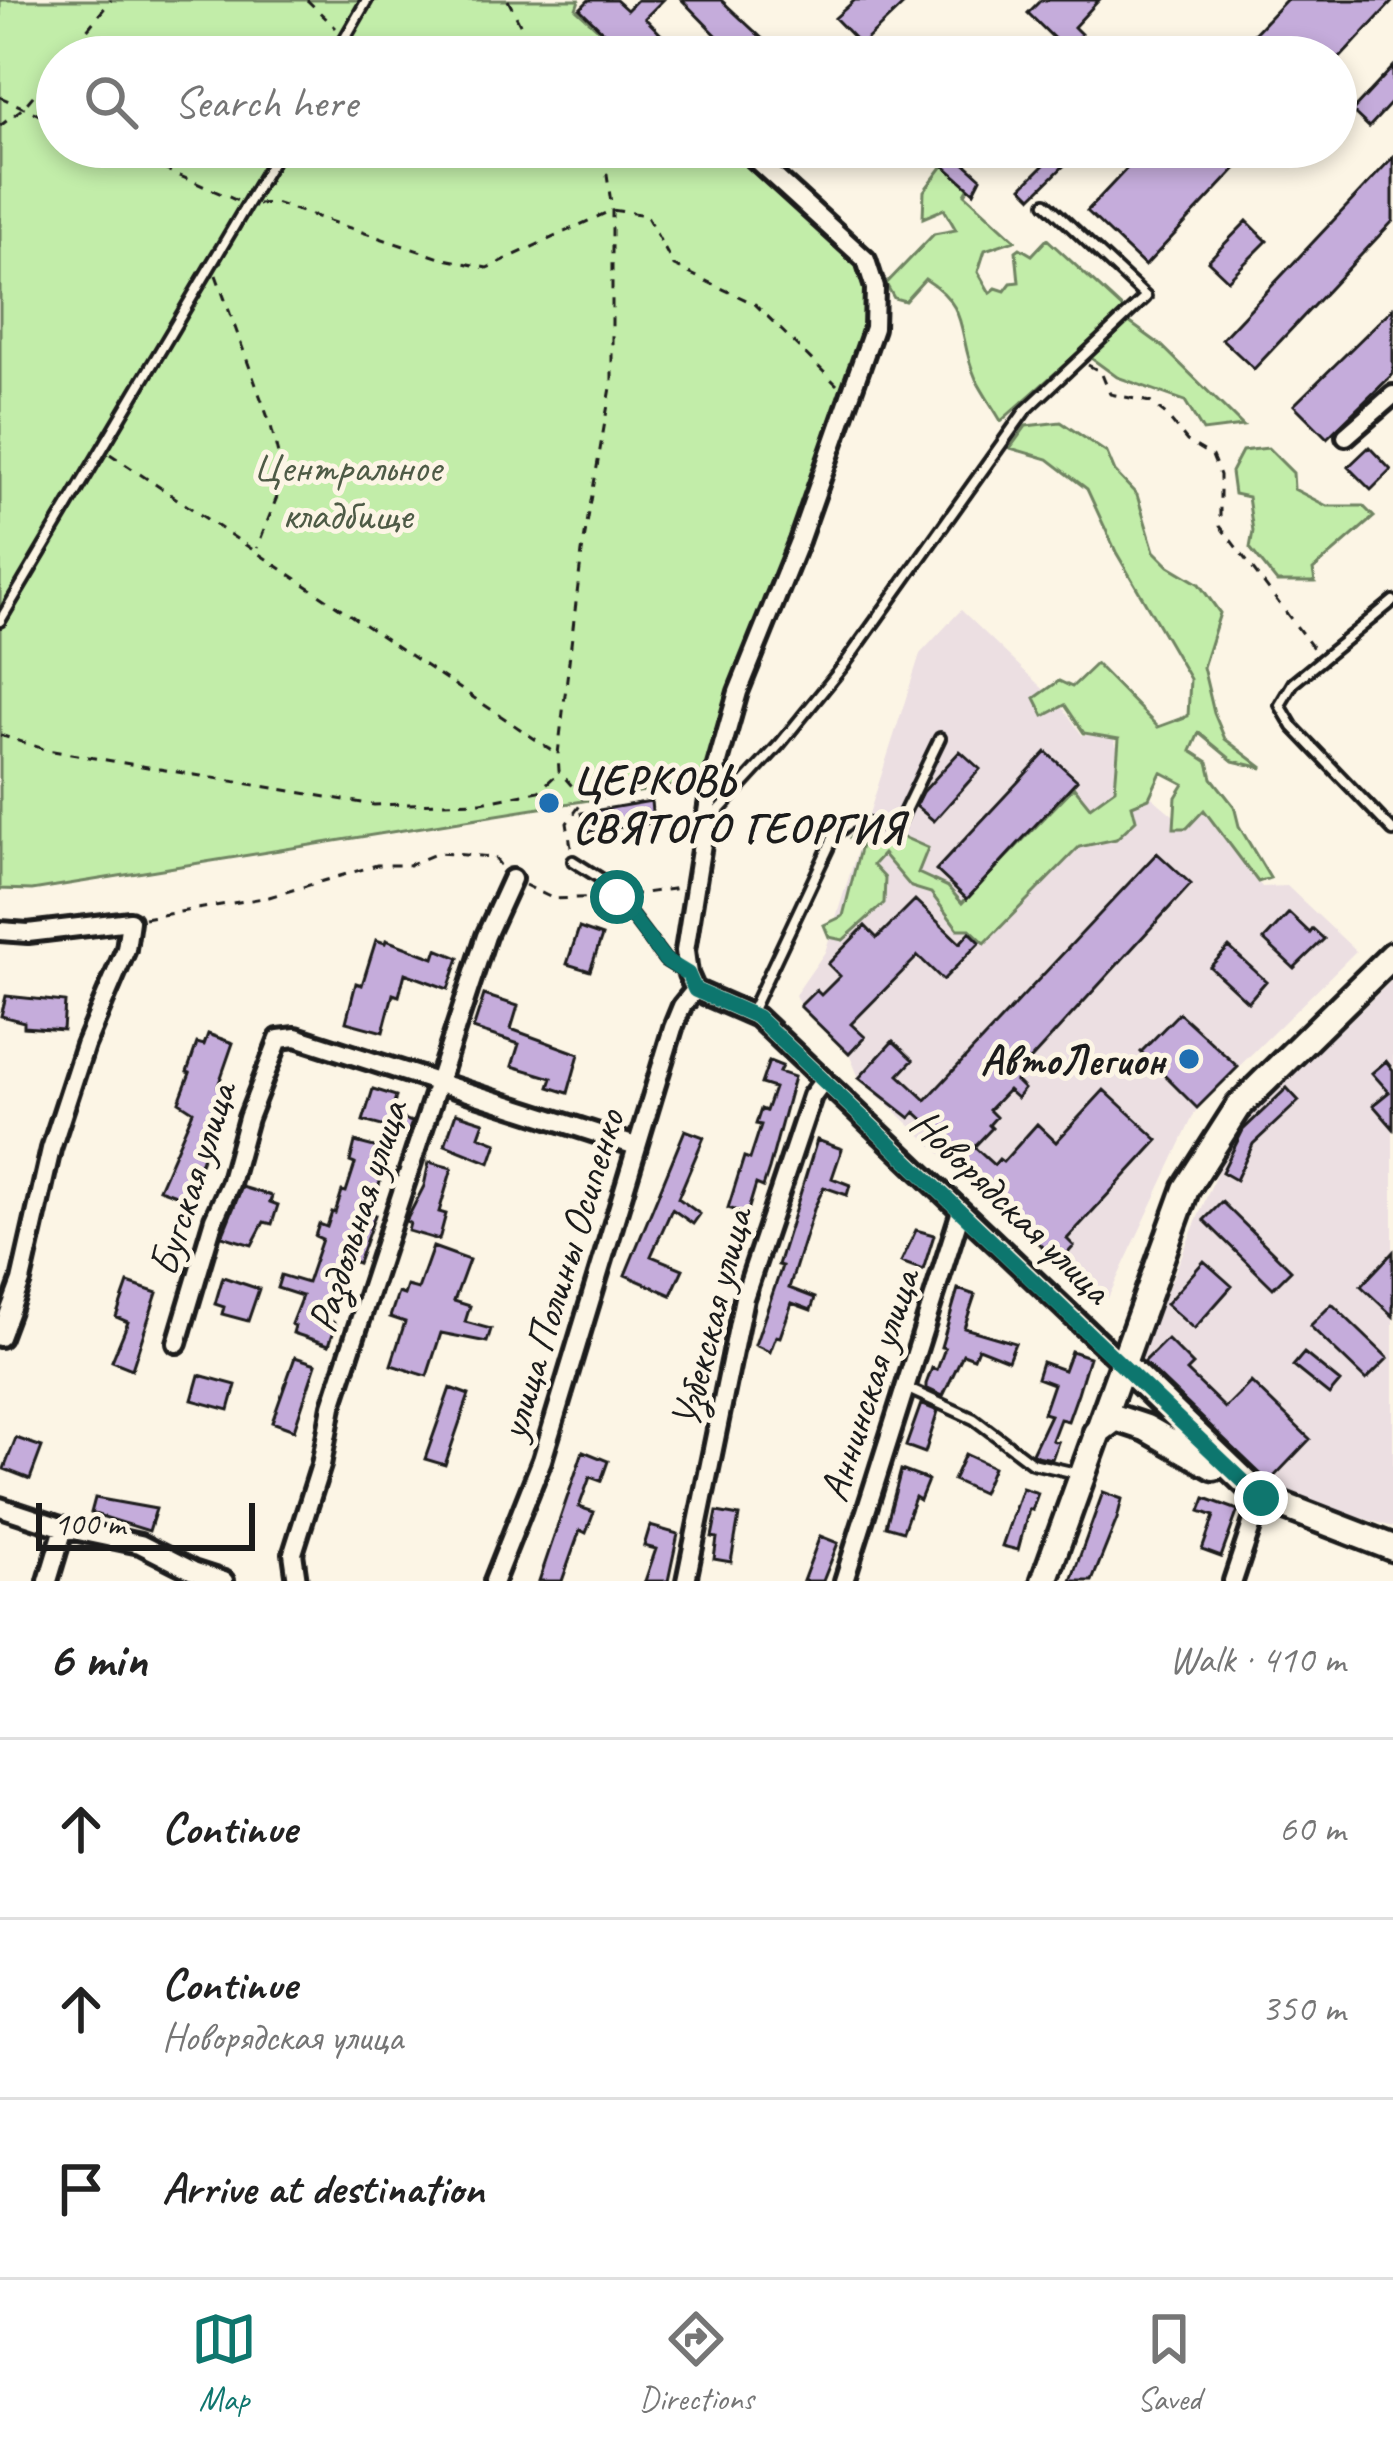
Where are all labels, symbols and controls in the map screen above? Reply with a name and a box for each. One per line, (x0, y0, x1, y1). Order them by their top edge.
search box (36, 36, 1357, 168)
icon: search (78, 69, 144, 135)
text: Search here (174, 74, 357, 131)
park label: Центральное кладбище (253, 441, 445, 542)
place label: ЦЕРКОВЬ СВЯТОГО ГЕОРГИЯ (573, 754, 910, 855)
marker: ЦЕРКОВЬ СВЯТОГО ГЕОРГИЯ (536, 790, 562, 816)
route start (590, 870, 644, 924)
place label: АвтоЛегион (981, 1034, 1167, 1087)
marker: АвтоЛегион (1176, 1046, 1202, 1072)
street label: Бугская улица (136, 1073, 250, 1283)
street label: Раздольная улица (295, 1092, 421, 1339)
street label: Новорядская улица (899, 1097, 1125, 1317)
street label: улица Полины Осипенко (485, 1101, 637, 1448)
street label: Узбекская улица (659, 1200, 765, 1433)
street label: Аннинская улица (807, 1259, 933, 1508)
route end (1234, 1471, 1288, 1525)
scale bar (36, 1497, 255, 1550)
text: 100 m (54, 1503, 125, 1545)
text: 6 min (48, 1627, 147, 1691)
text: Walk · 410 m (1169, 1635, 1345, 1684)
icon: ahead (48, 1796, 114, 1862)
text: Continue (162, 1800, 296, 1857)
text: 60 m (1279, 1804, 1345, 1853)
text: Continue (162, 1956, 296, 2013)
icon: ahead (48, 1976, 114, 2042)
text: 350 m (1261, 1984, 1345, 2033)
text: Новорядская улица (162, 2013, 403, 2062)
icon: arrive (48, 2156, 114, 2222)
text: Arrive at destination (162, 2160, 484, 2217)
tab: Map (191, 2306, 257, 2420)
tab: Directions (639, 2306, 754, 2420)
tab: Saved (1136, 2306, 1202, 2420)

